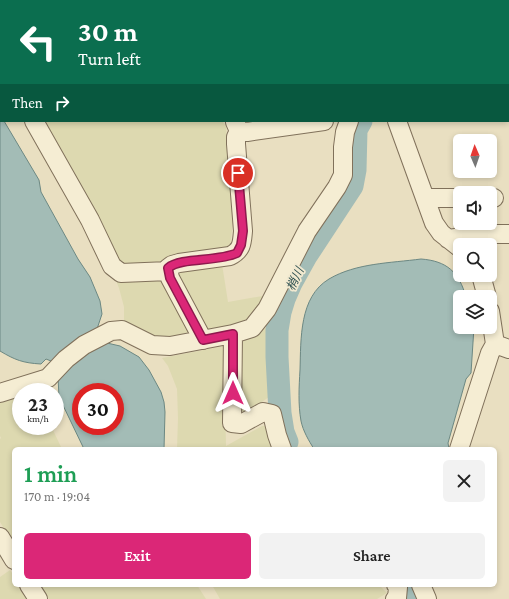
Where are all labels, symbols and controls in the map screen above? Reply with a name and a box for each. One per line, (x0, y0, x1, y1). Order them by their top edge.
icon: left (12, 16, 64, 68)
text: 30 m (78, 16, 138, 47)
text: Turn left (78, 49, 141, 69)
icon: right (51, 92, 73, 114)
text: Then (12, 95, 43, 111)
north arrow (453, 134, 497, 178)
map controls (453, 134, 497, 334)
pin (221, 156, 255, 190)
icon: arrive (227, 162, 249, 184)
button: sound (453, 186, 497, 230)
button: search (453, 238, 497, 282)
water label: 梢川 (284, 263, 307, 293)
button: layers (453, 290, 497, 334)
position arrow (212, 372, 254, 414)
speed limit sign: 30 (72, 383, 124, 435)
text: 23 (28, 393, 48, 415)
text: km/h (27, 413, 49, 424)
text: 1 min (24, 460, 77, 487)
button: close (443, 460, 485, 502)
text: 170 m · 19:04 (24, 489, 90, 504)
button: Exit (24, 533, 251, 579)
button: Share (259, 533, 485, 579)

